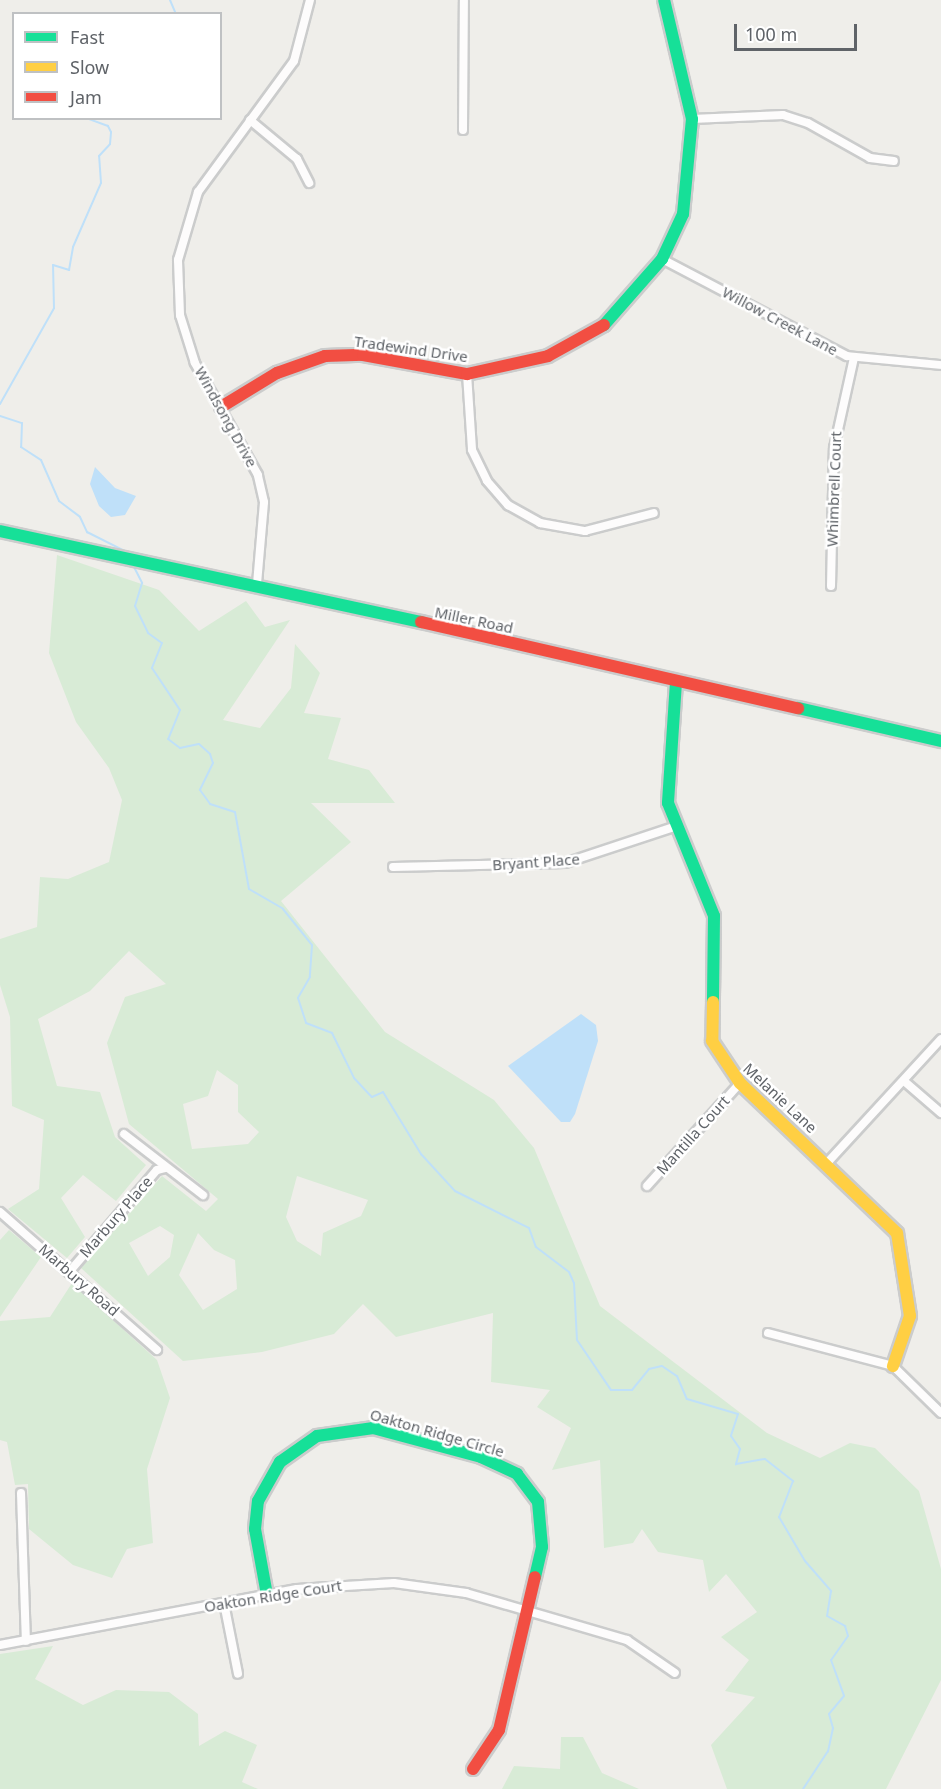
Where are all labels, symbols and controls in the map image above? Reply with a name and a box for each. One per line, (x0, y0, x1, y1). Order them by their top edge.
legend (12, 12, 222, 120)
scale bar (737, 12, 860, 50)
text: 100 m (745, 22, 797, 46)
text: Fast (70, 25, 105, 49)
text: Slow (70, 55, 109, 79)
text: Jam (70, 85, 102, 109)
street label: Willow Creek Lane (719, 283, 841, 359)
street label: Tradewind Drive (353, 332, 469, 366)
street label: Windsong Drive (191, 364, 261, 470)
street label: Whimbrell Court (823, 431, 845, 547)
street label: Miller Road (433, 603, 515, 637)
street label: Bryant Place (492, 850, 580, 874)
street label: Melanie Lane (740, 1059, 820, 1137)
street label: Mantilla Court (653, 1092, 733, 1178)
street label: Marbury Place (76, 1173, 156, 1261)
street label: Marbury Road (35, 1240, 123, 1320)
street label: Oakton Ridge Circle (368, 1405, 506, 1461)
street label: Oakton Ridge Court (203, 1576, 343, 1616)

